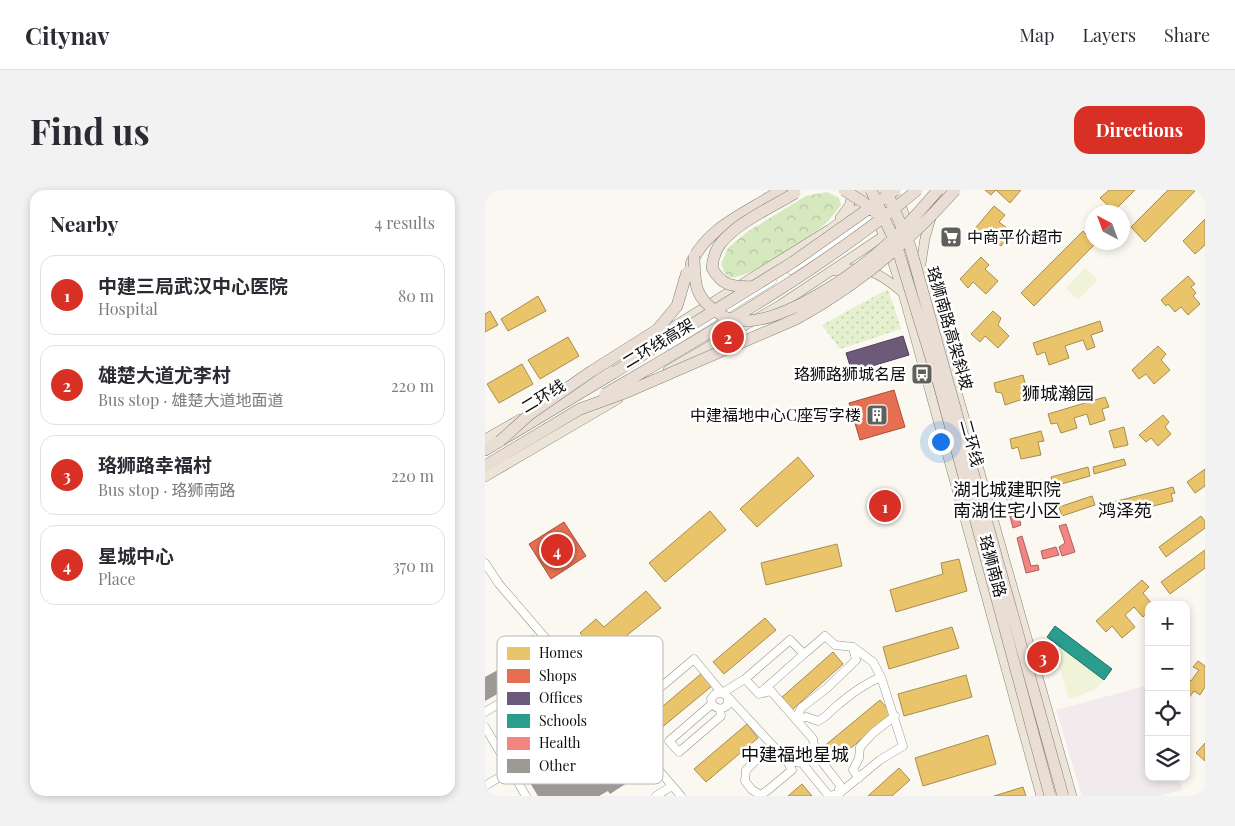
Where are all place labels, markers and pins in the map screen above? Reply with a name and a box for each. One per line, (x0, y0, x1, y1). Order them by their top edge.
supermarket icon: 中商平价超市 (939, 225, 963, 249)
place label: 中商平价超市 (967, 226, 1063, 247)
pin: 2 (712, 318, 744, 356)
bus stop icon: 珞狮路狮城名居 (910, 362, 934, 386)
place label: 珞狮路狮城名居 (794, 363, 906, 384)
building icon: 中建福地中心C座写字楼 (865, 403, 889, 427)
place label: 中建福地中心C座写字楼 (690, 404, 861, 425)
pin: 1 (869, 487, 901, 525)
pin: 4 (541, 531, 573, 569)
pin: 3 (1027, 638, 1059, 676)

